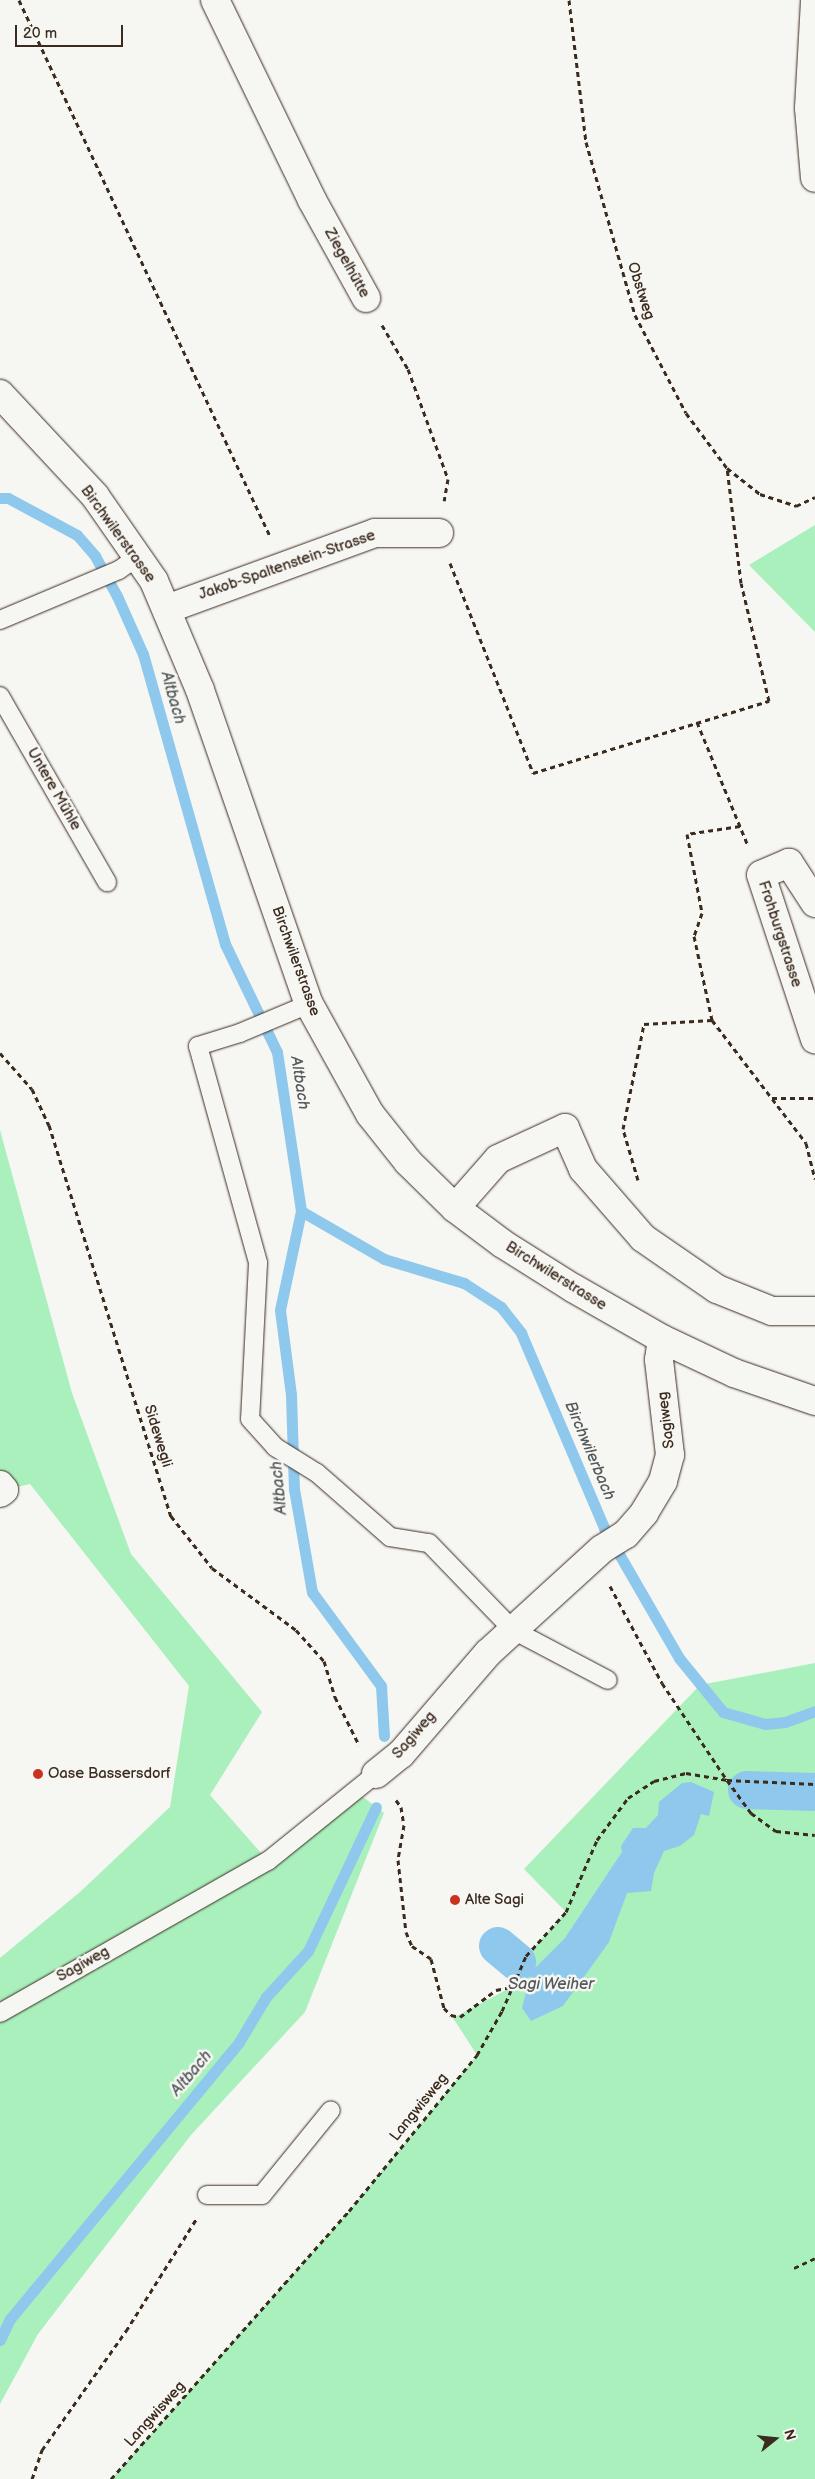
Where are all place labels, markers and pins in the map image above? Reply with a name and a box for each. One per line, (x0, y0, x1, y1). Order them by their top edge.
place label: Oase Bassersdorf (48, 1765, 171, 1783)
marker: Oase Bassersdorf (32, 1768, 44, 1780)
place label: Alte Sagi (465, 1891, 524, 1909)
marker: Alte Sagi (449, 1894, 461, 1906)

